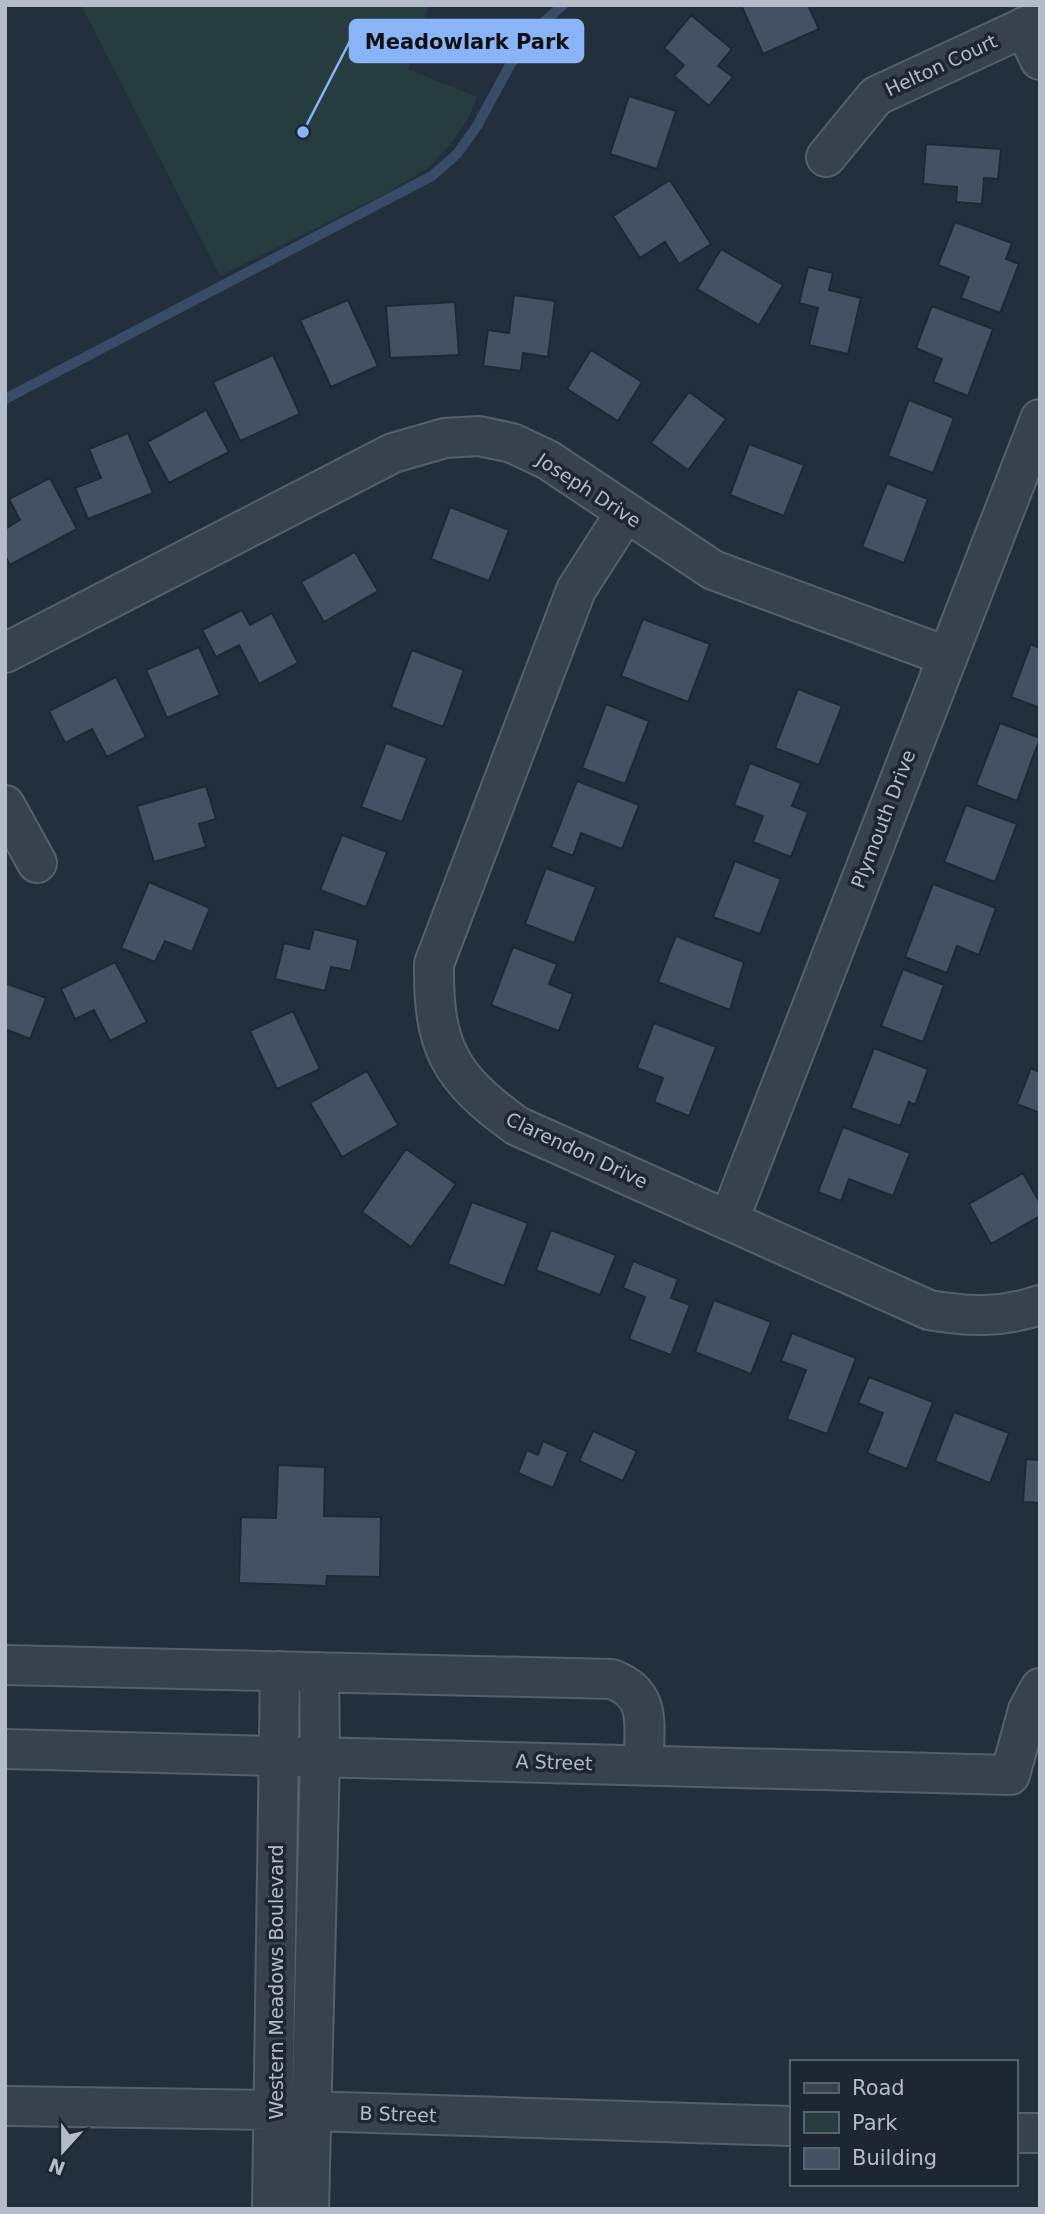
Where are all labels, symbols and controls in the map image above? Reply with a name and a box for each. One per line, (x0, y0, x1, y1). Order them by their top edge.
callout: Meadowlark Park (350, 20, 583, 62)
text: Meadowlark Park (365, 30, 570, 54)
street label: Helton Court (882, 30, 1000, 100)
street label: Joseph Drive (532, 448, 645, 532)
street label: Plymouth Drive (847, 747, 919, 891)
street label: Clarendon Drive (503, 1108, 651, 1192)
street label: A Street (515, 1750, 593, 1774)
street label: Western Meadows Boulevard (265, 1845, 287, 2119)
legend (790, 2060, 1017, 2186)
text: Road (852, 2076, 905, 2100)
street label: B Street (359, 2102, 437, 2126)
text: Park (852, 2111, 898, 2135)
north arrow (28, 2116, 98, 2186)
text: Building (852, 2146, 937, 2170)
text: N (46, 2154, 68, 2180)

